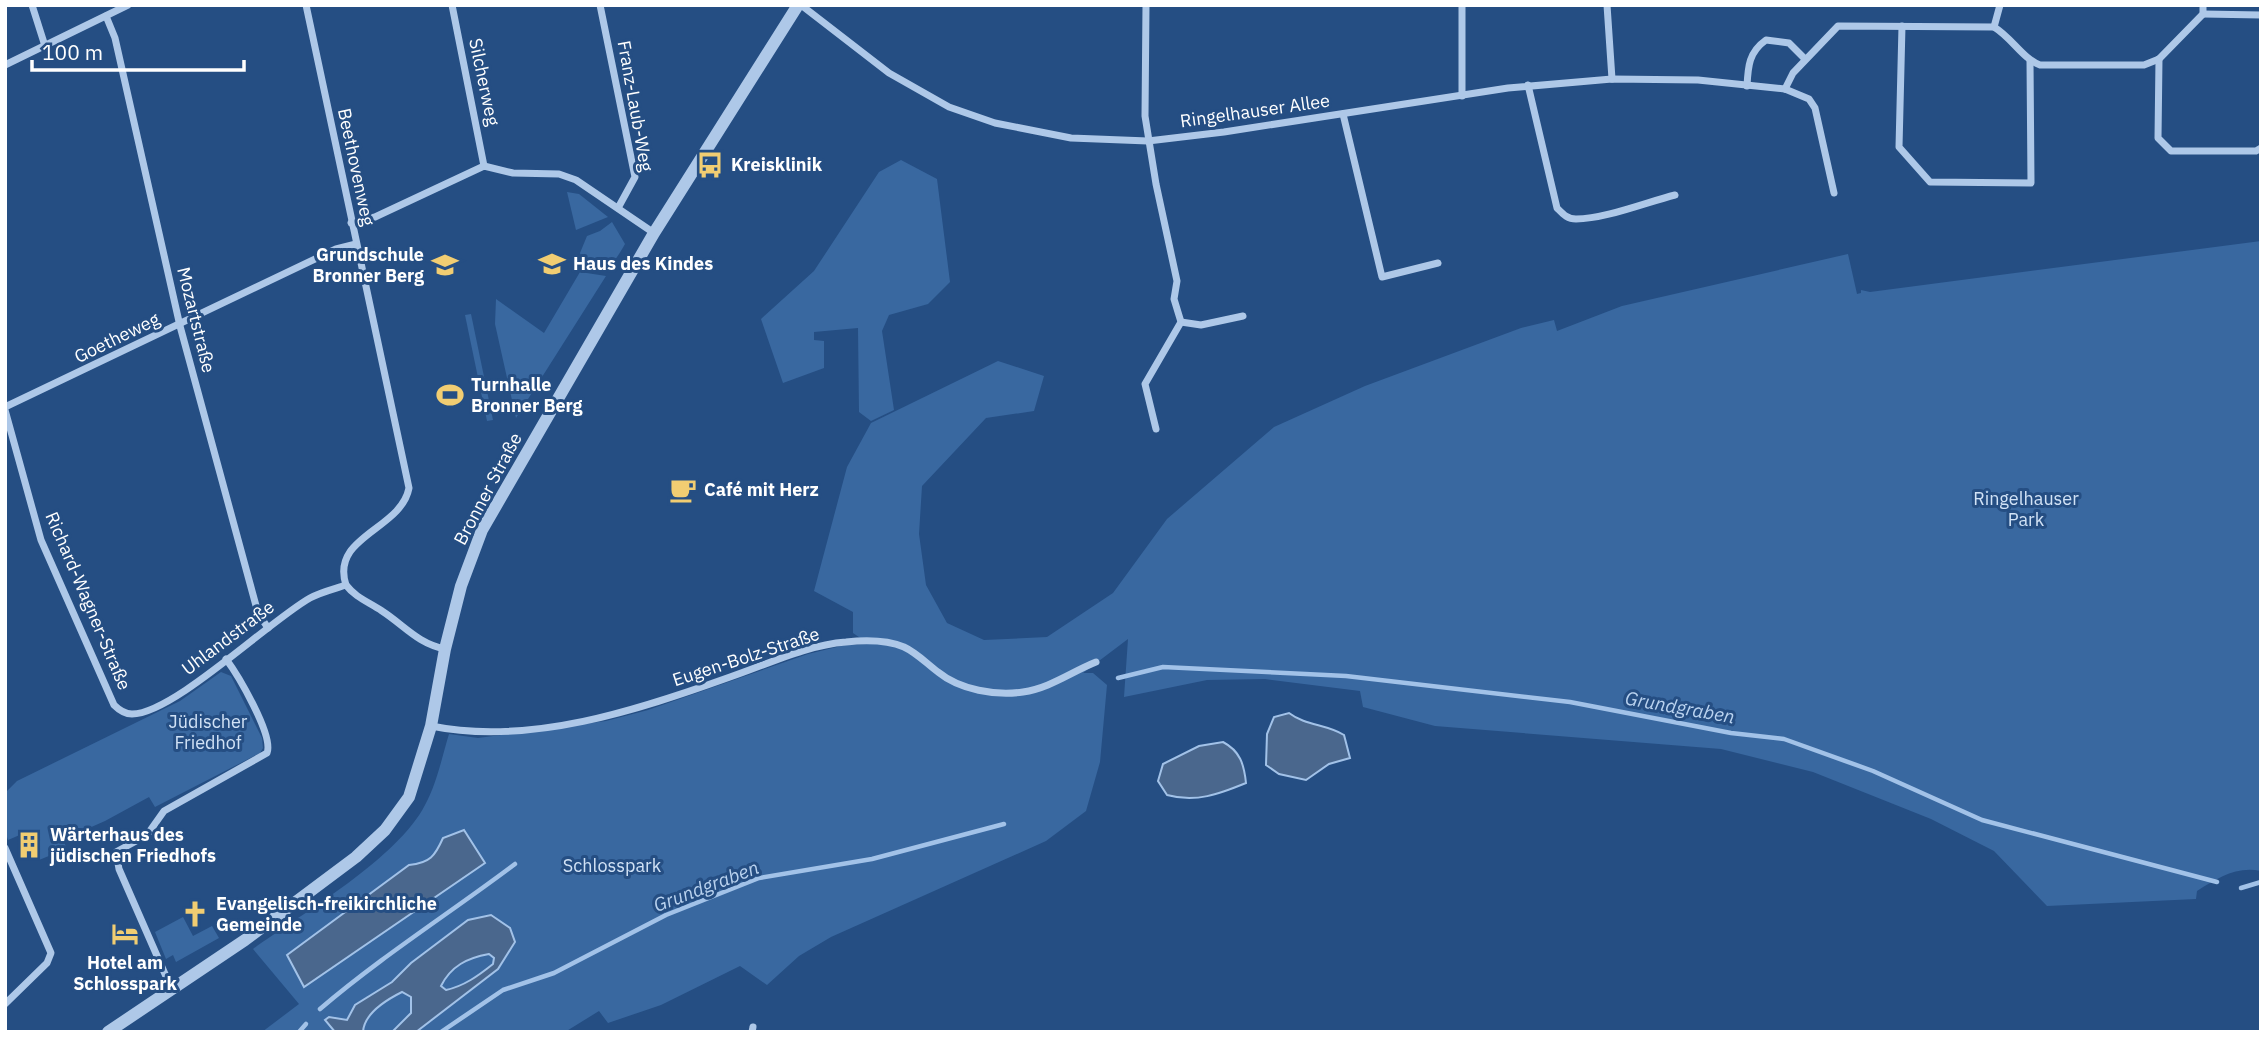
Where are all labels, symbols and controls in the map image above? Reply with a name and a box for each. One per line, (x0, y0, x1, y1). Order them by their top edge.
scale bar (32, 28, 243, 72)
street label: Silcherweg (464, 36, 505, 128)
text: 100 m (42, 38, 103, 66)
street label: Franz-Laub-Weg (613, 38, 658, 174)
street label: Ringelhauser Allee (1179, 89, 1331, 132)
street label: Beethovenweg (333, 106, 380, 228)
bus stop icon: Kreisklinik (695, 150, 725, 180)
place label: Kreisklinik (731, 153, 823, 176)
place label: Grundschule Bronner Berg (312, 243, 424, 287)
school or university icon: Haus des Kindes (537, 249, 567, 279)
school or university icon: Grundschule Bronner Berg (430, 250, 460, 280)
place label: Haus des Kindes (573, 252, 713, 275)
street label: Mozartstraße (172, 265, 221, 375)
street label: Goetheweg (70, 307, 164, 368)
place label: Turnhalle Bronner Berg (471, 373, 583, 417)
sports icon: Turnhalle Bronner Berg (435, 380, 465, 410)
street label: Bronner Straße (448, 429, 527, 549)
cafe icon: Café mit Herz (668, 475, 698, 505)
place label: Café mit Herz (704, 478, 819, 501)
park label: Ringelhauser Park (1973, 487, 2079, 531)
street label: Richard-Wagner-Straße (40, 508, 136, 693)
street label: Uhlandstraße (177, 595, 279, 680)
street label: Eugen-Bolz-Straße (669, 622, 822, 691)
water label: Grundgraben (1623, 686, 1737, 728)
park label: Jüdischer Friedhof (169, 710, 248, 754)
place label: Wärterhaus des jüdischen Friedhofs (49, 823, 216, 867)
building icon: Wärterhaus des jüdischen Friedhofs (14, 830, 44, 860)
park label: Schlosspark (563, 854, 662, 877)
water label: Grundgraben (650, 855, 762, 917)
place label: Evangelisch-freikirchliche Gemeinde (216, 892, 437, 936)
church icon: Evangelisch-freikirchliche Gemeinde (180, 899, 210, 929)
hotel icon: Hotel am Schlosspark (110, 919, 140, 949)
place label: Hotel am Schlosspark (73, 951, 177, 995)

